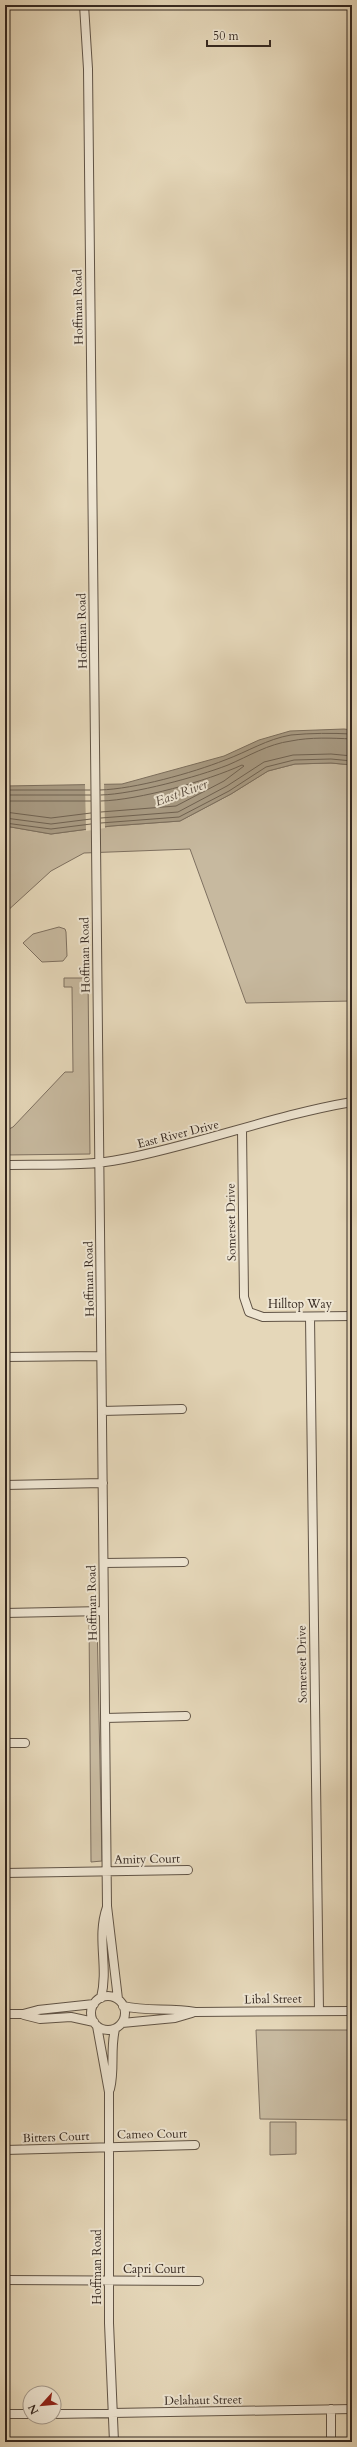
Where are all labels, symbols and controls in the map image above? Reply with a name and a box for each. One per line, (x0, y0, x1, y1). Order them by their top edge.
scale bar (207, 22, 270, 48)
text: 50 m (213, 28, 240, 44)
street label: Hoffman Road (69, 269, 87, 345)
street label: Hoffman Road (73, 593, 91, 669)
water label: East River (153, 775, 211, 811)
street label: Hoffman Road (76, 917, 94, 993)
street label: East River Drive (136, 1116, 220, 1152)
street label: Somerset Drive (222, 1183, 240, 1261)
street label: Hoffman Road (80, 1241, 98, 1317)
street label: Hilltop Way (268, 1296, 333, 1312)
street label: Hoffman Road (83, 1565, 101, 1641)
street label: Somerset Drive (293, 1625, 311, 1703)
street label: Amity Court (114, 1850, 180, 1868)
street label: Libal Street (244, 1990, 302, 2007)
street label: Cameo Court (117, 2125, 187, 2143)
street label: Bitters Court (22, 2128, 90, 2146)
street label: Hoffman Road (89, 2229, 105, 2305)
street label: Capri Court (123, 2261, 185, 2277)
north arrow (22, 2385, 62, 2425)
street label: Delahaut Street (164, 2391, 242, 2409)
text: N (24, 2401, 42, 2417)

